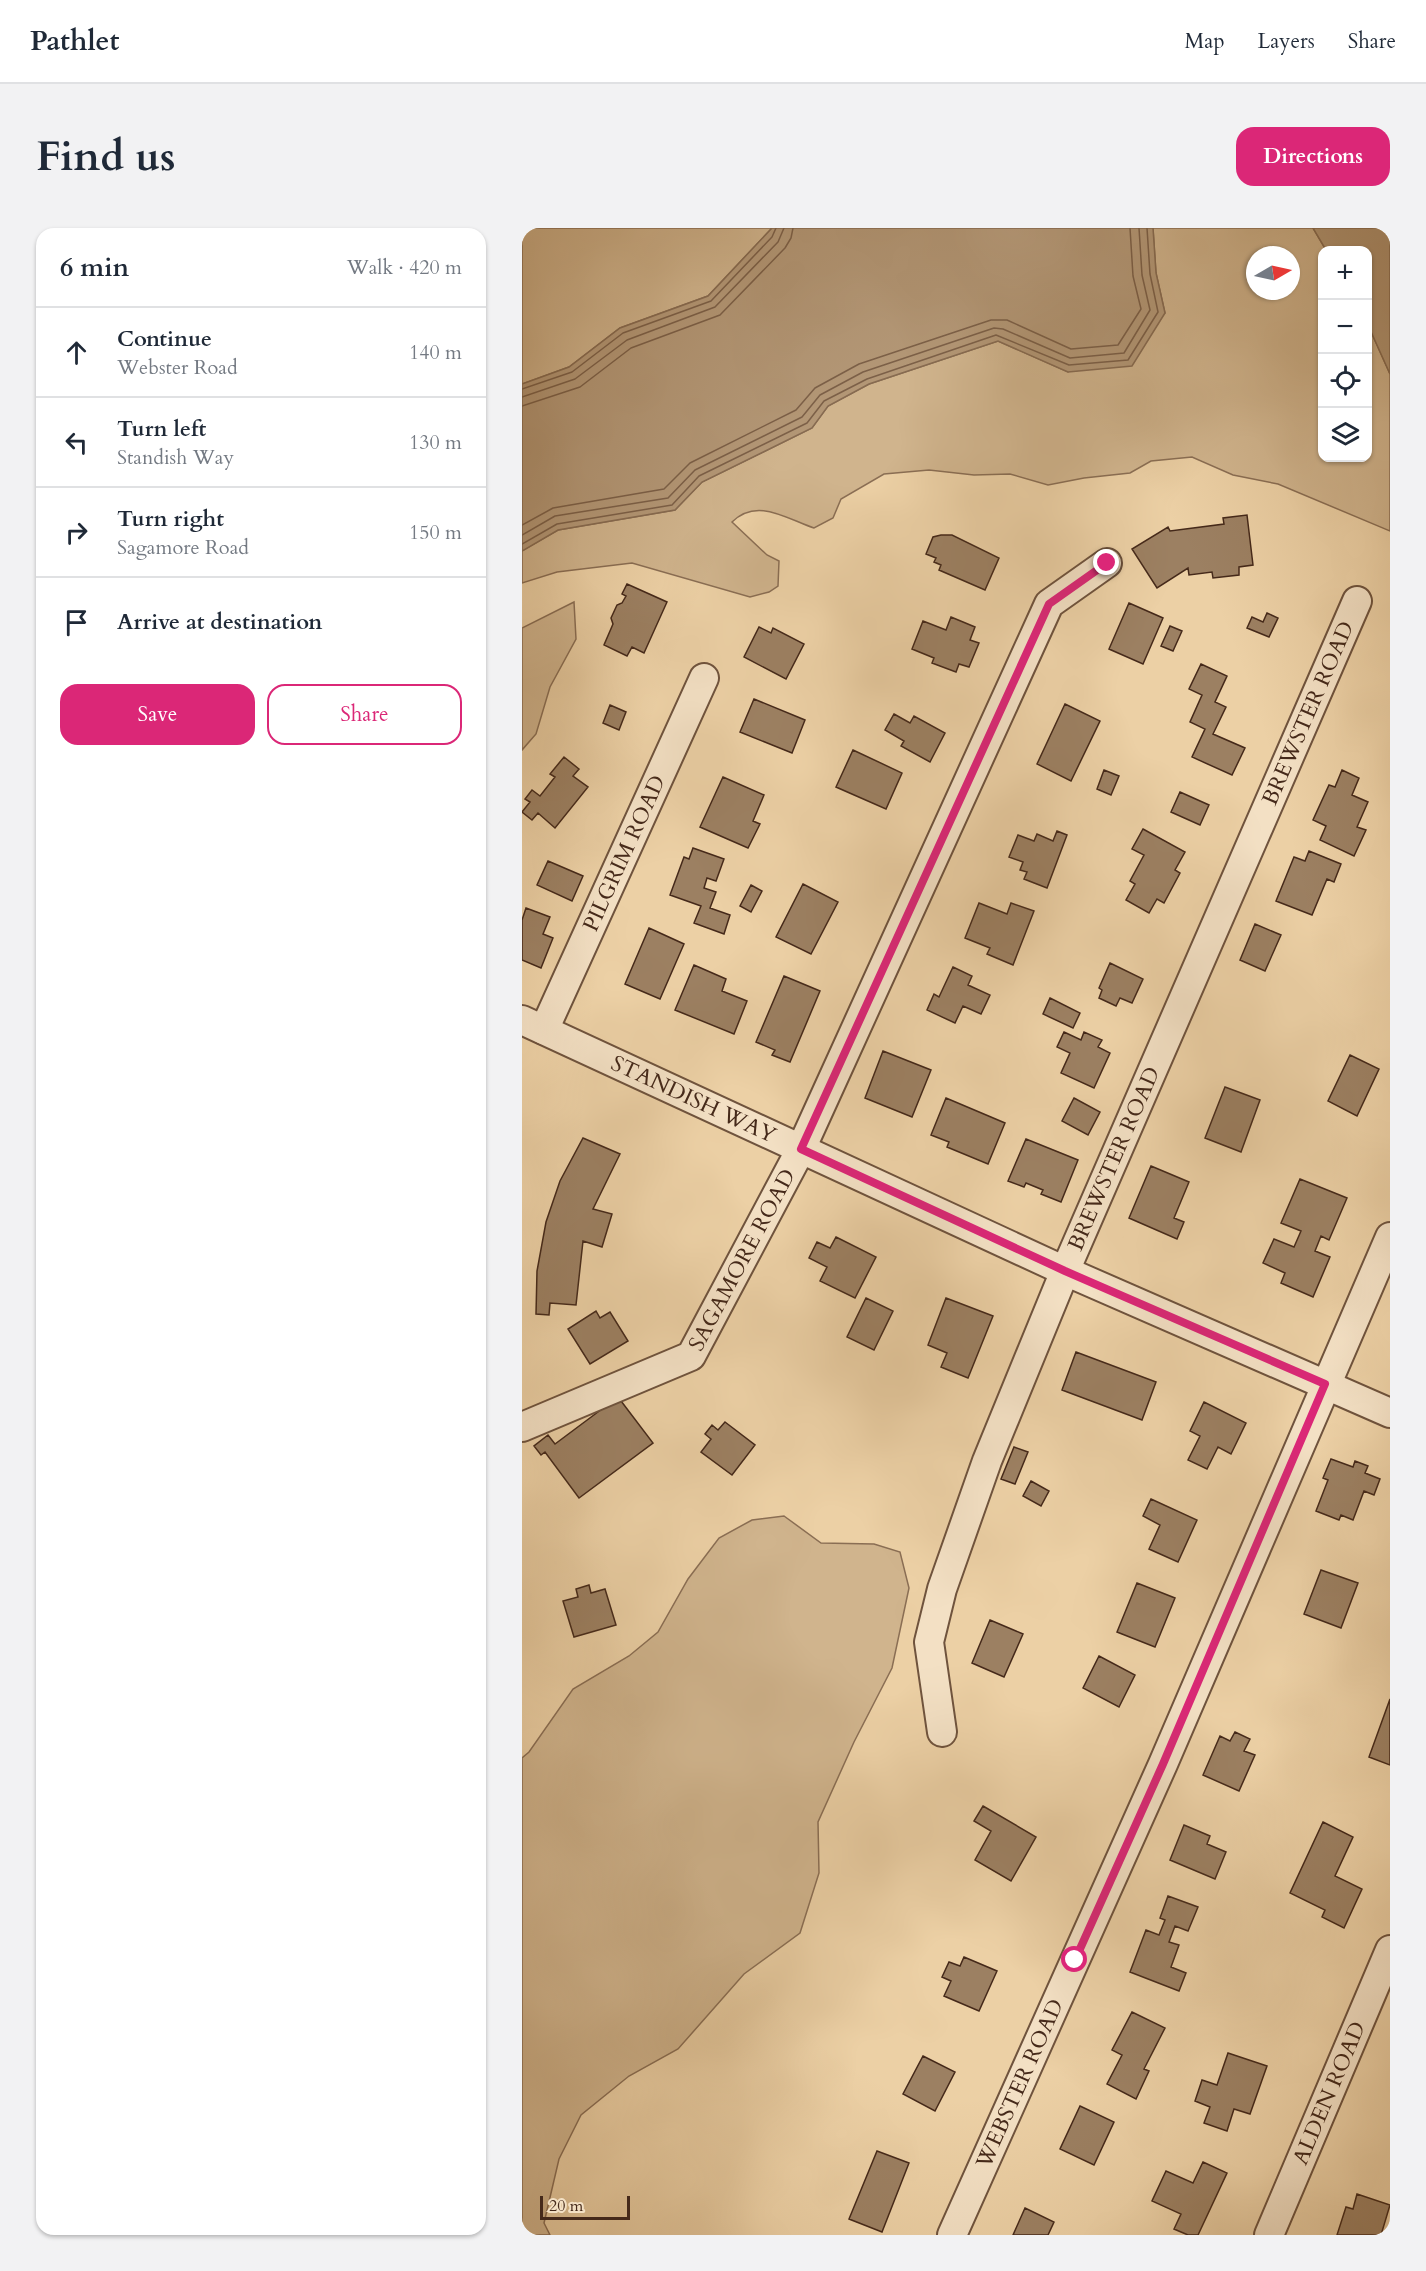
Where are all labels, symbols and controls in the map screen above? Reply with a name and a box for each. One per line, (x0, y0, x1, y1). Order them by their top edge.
text: Pathlet (30, 22, 119, 60)
text: Map (1185, 27, 1225, 56)
text: Layers (1258, 27, 1315, 56)
text: Share (1348, 27, 1396, 56)
button: Directions (1236, 127, 1390, 186)
text: Find us (36, 128, 176, 185)
north arrow (1246, 246, 1300, 300)
map controls (1318, 246, 1372, 462)
button: + (1318, 246, 1372, 300)
text: 6 min (60, 250, 129, 285)
text: Walk · 420 m (347, 254, 462, 281)
button: − (1318, 300, 1372, 354)
text: Continue (117, 324, 212, 354)
icon: ahead (60, 336, 93, 369)
text: 140 m (409, 339, 462, 366)
text: Webster Road (117, 354, 238, 381)
button: locate (1318, 354, 1372, 408)
button: layers (1318, 408, 1372, 462)
text: Turn left (117, 414, 206, 444)
icon: left (60, 426, 93, 459)
text: 130 m (409, 429, 462, 456)
text: Standish Way (117, 444, 234, 471)
text: Turn right (117, 504, 224, 534)
icon: right (60, 516, 93, 549)
text: 150 m (409, 519, 462, 546)
text: Sagamore Road (117, 534, 249, 561)
route end (1093, 549, 1119, 575)
icon: arrive (60, 606, 93, 639)
text: Arrive at destination (117, 607, 322, 637)
street label: BREWSTER ROAD (1255, 617, 1361, 810)
button: Save (60, 684, 255, 745)
button: Share (267, 684, 462, 745)
street label: PILGRIM ROAD (576, 770, 673, 936)
street label: STANDISH WAY (606, 1048, 782, 1151)
street label: BREWSTER ROAD (1061, 1062, 1167, 1255)
street label: SAGAMORE ROAD (681, 1164, 803, 1356)
route start (1061, 1946, 1087, 1972)
street label: WEBSTER ROAD (968, 1994, 1071, 2174)
street label: ALDEN ROAD (1285, 2017, 1373, 2169)
scale bar (540, 2193, 630, 2220)
text: 20 m (549, 2195, 583, 2217)

